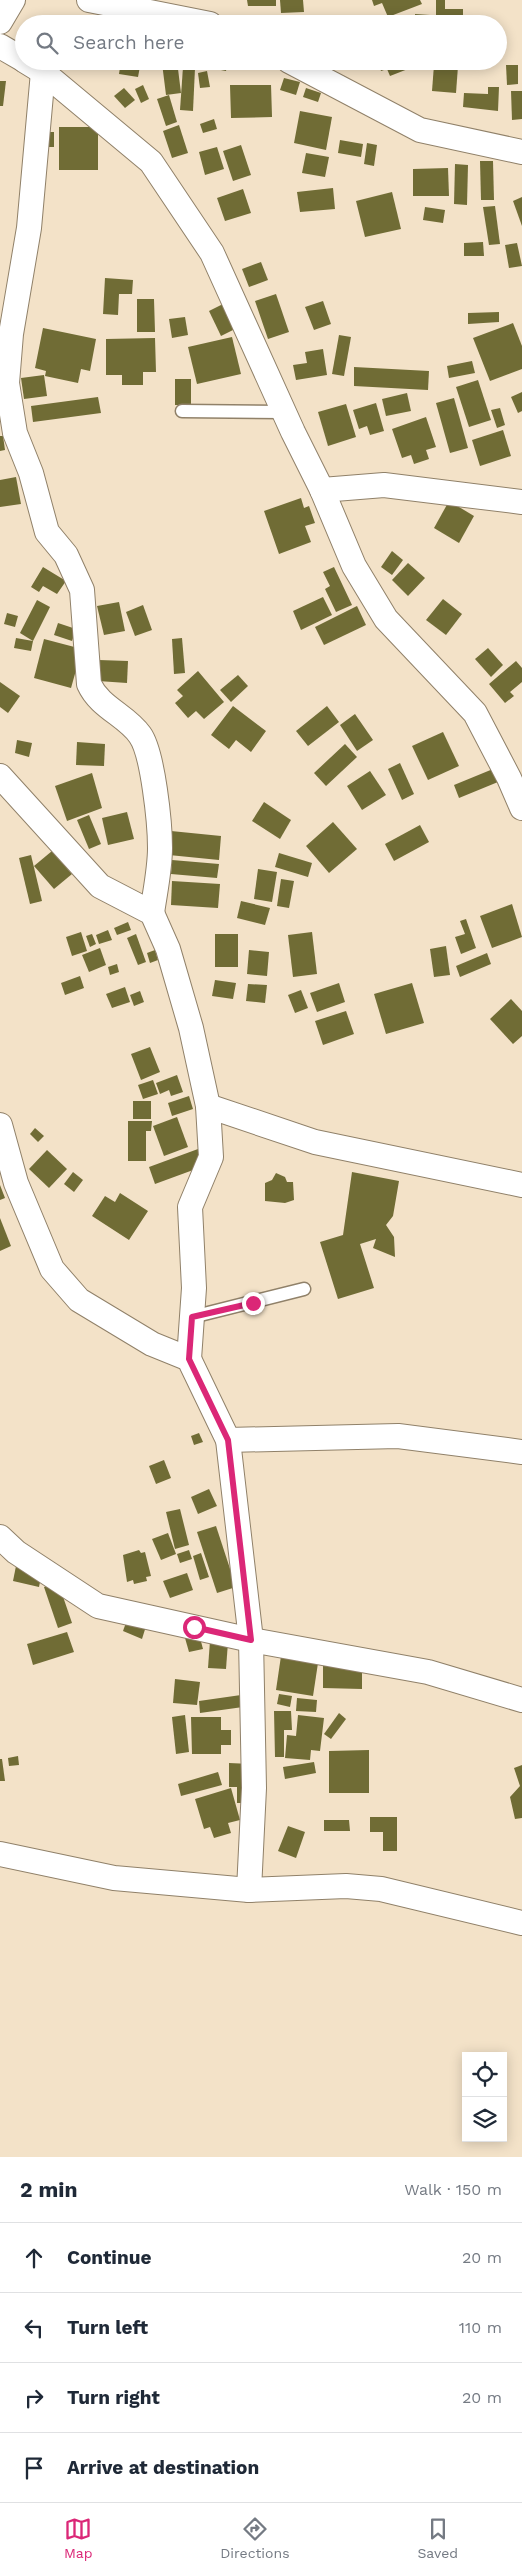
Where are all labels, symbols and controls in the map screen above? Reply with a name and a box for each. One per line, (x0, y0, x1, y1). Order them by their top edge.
search box (15, 15, 507, 70)
icon: search (33, 29, 61, 57)
text: Search here (73, 31, 184, 54)
route end (242, 1292, 265, 1315)
route start (183, 1616, 206, 1639)
map controls (462, 2052, 507, 2142)
button: locate (462, 2052, 507, 2097)
button: layers (462, 2097, 507, 2142)
text: 2 min (20, 2177, 77, 2202)
text: Walk · 150 m (404, 2180, 502, 2199)
icon: ahead (20, 2244, 48, 2272)
text: Continue (67, 2246, 151, 2269)
text: 20 m (462, 2248, 502, 2267)
icon: left (20, 2314, 48, 2342)
text: Turn left (67, 2316, 148, 2339)
text: 110 m (459, 2318, 502, 2337)
icon: right (20, 2384, 48, 2412)
text: Turn right (67, 2386, 160, 2409)
text: 20 m (462, 2388, 502, 2407)
icon: arrive (20, 2454, 48, 2482)
text: Arrive at destination (67, 2456, 259, 2479)
tab: Map (64, 2515, 93, 2561)
tab: Directions (220, 2515, 290, 2561)
tab: Saved (417, 2515, 458, 2561)

